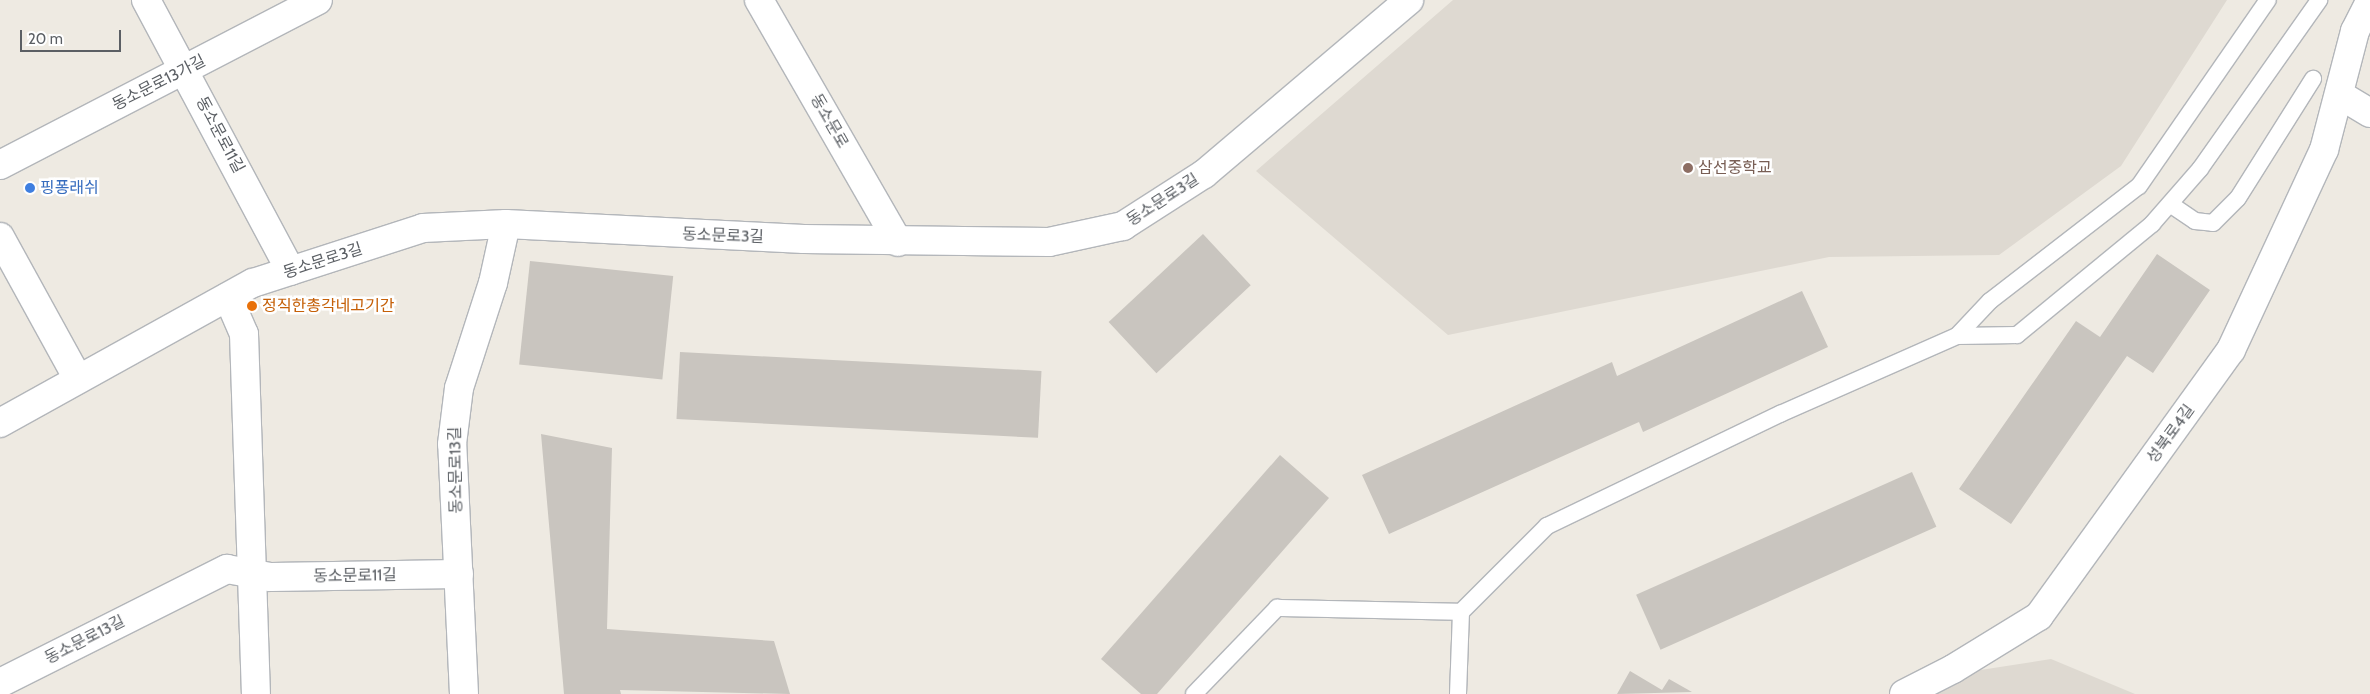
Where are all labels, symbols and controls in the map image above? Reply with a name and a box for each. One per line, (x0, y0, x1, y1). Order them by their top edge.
scale bar (22, 20, 124, 52)
text: 20 m (28, 30, 63, 48)
street label: 동소문로13가길 (109, 51, 209, 115)
street label: 동소문로 (806, 91, 852, 151)
street label: 동소문로11길 (192, 93, 248, 177)
place label: 삼선중학교 (1698, 158, 1772, 178)
marker: 삼선중학교 (1682, 162, 1694, 174)
street label: 동소문로3길 (1123, 170, 1203, 230)
place label: 핑퐁래쉬 (40, 178, 99, 198)
marker: 핑퐁래쉬 (24, 182, 36, 194)
street label: 동소문로3길 (682, 225, 764, 247)
street label: 동소문로3길 (281, 239, 365, 283)
place label: 정직한총각네고기간 (262, 296, 394, 316)
marker: 정직한총각네고기간 (246, 300, 258, 312)
street label: 성북로4길 (2143, 401, 2199, 467)
street label: 동소문로13길 (446, 426, 466, 514)
street label: 동소문로11길 (313, 566, 397, 586)
street label: 동소문로13길 (42, 612, 128, 668)

